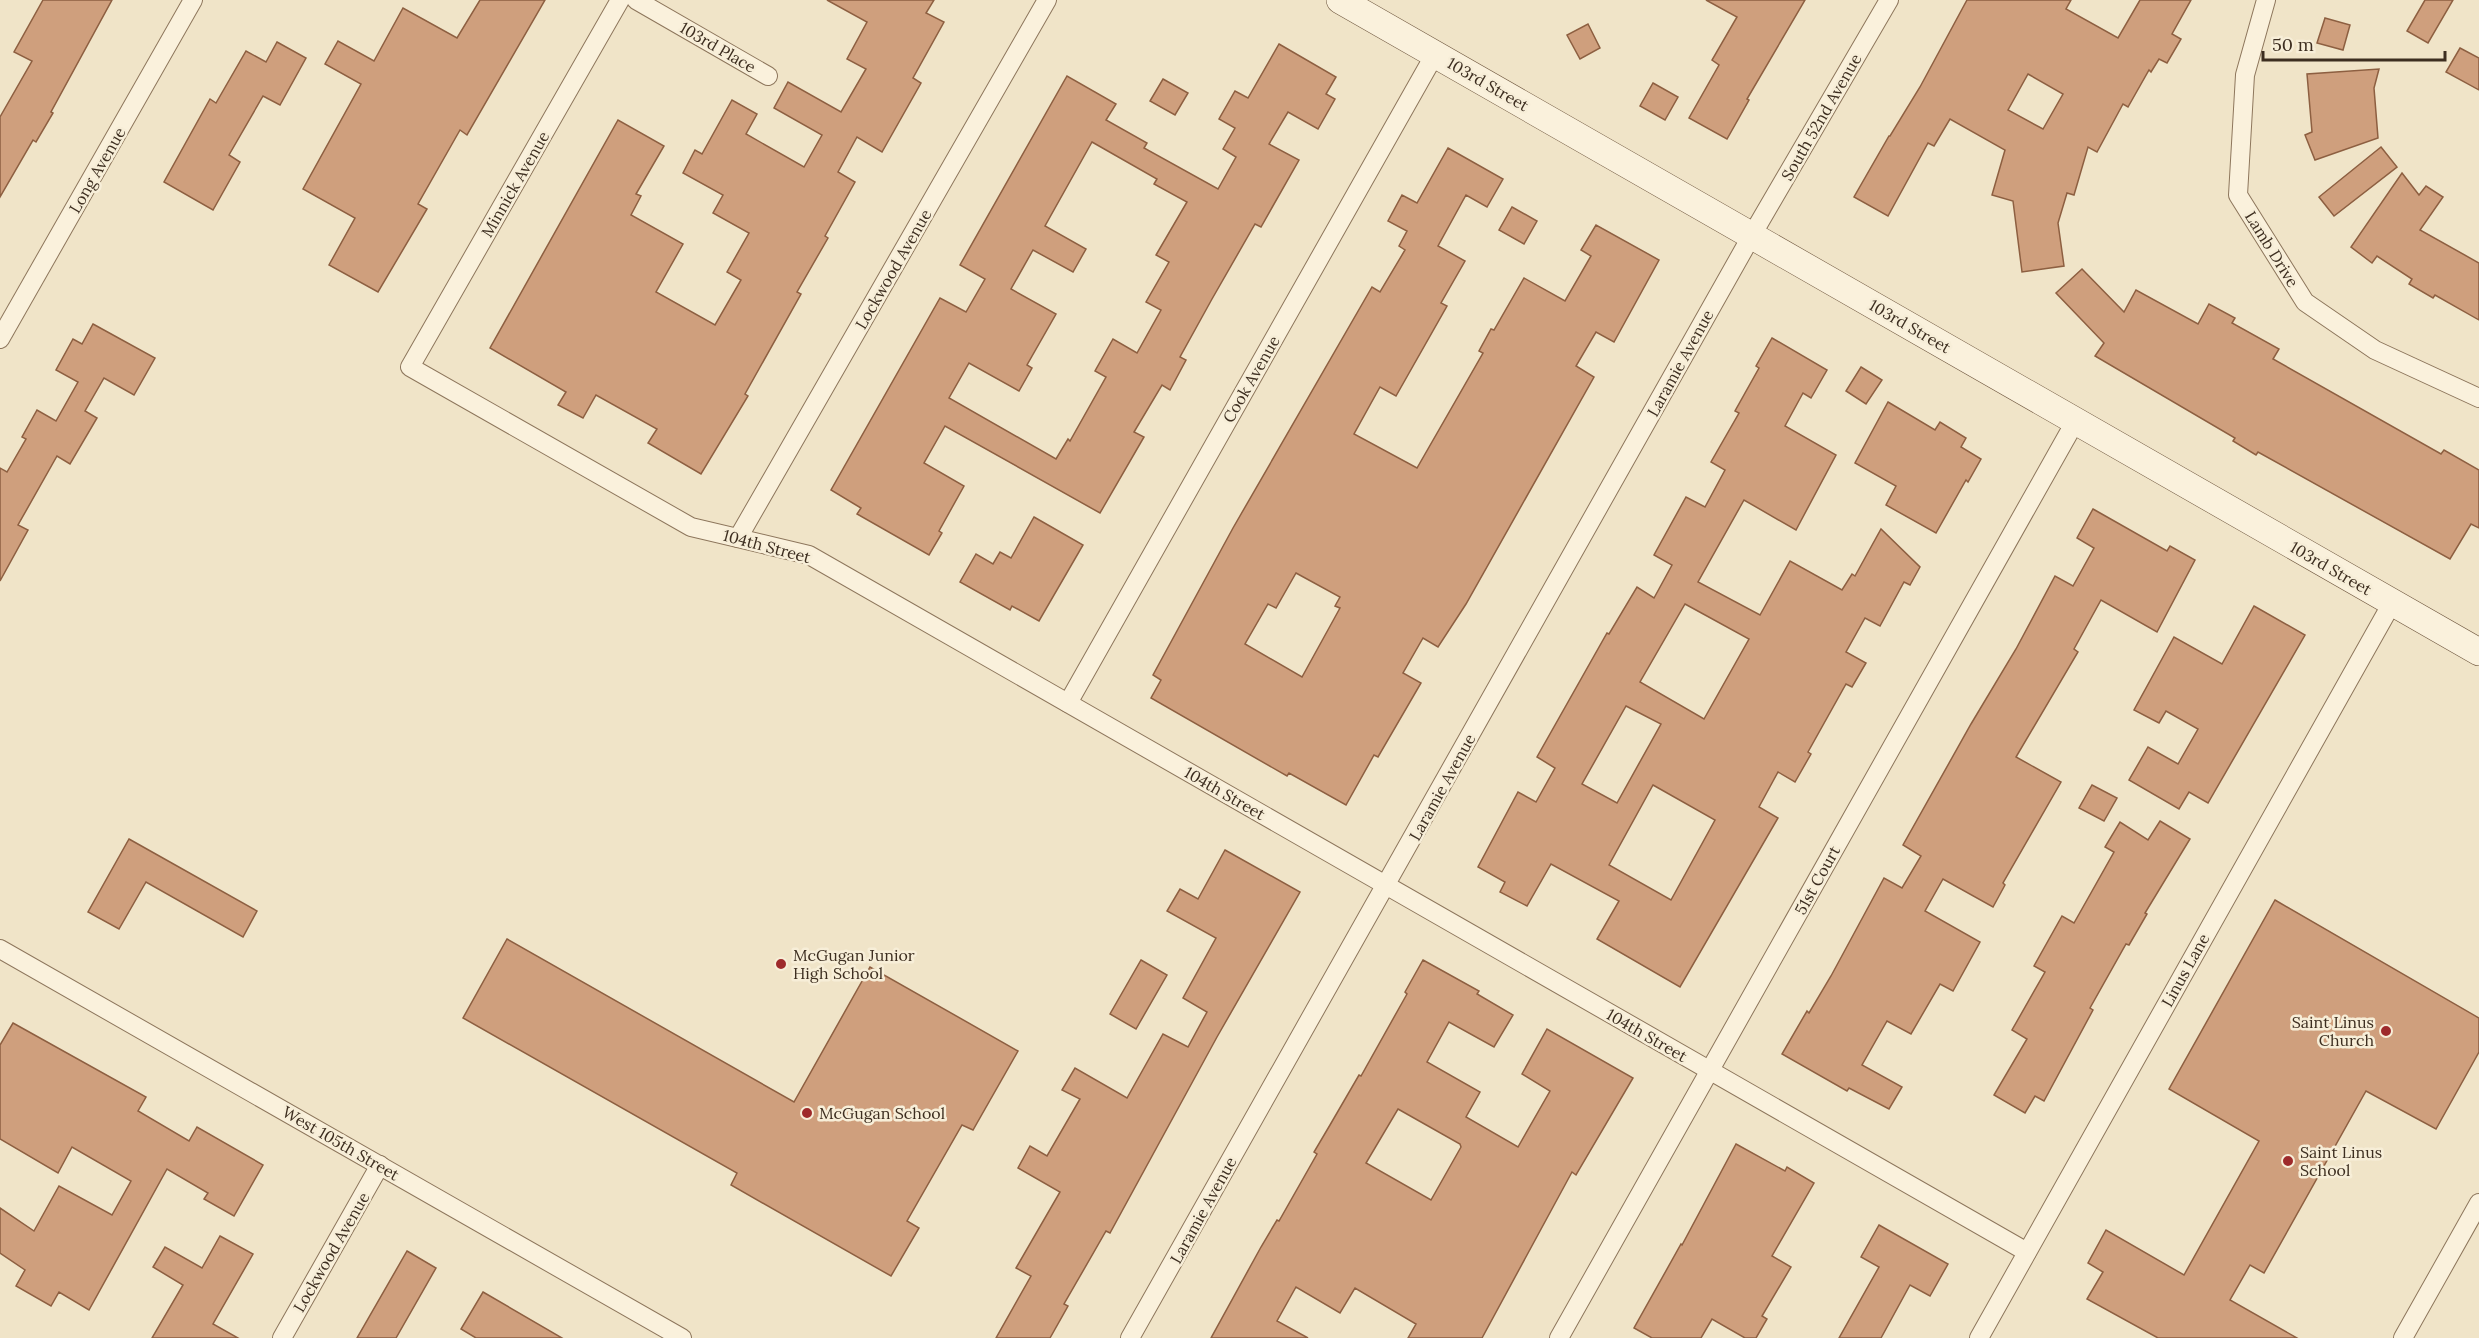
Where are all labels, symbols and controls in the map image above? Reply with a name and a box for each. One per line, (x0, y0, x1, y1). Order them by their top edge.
street label: 103rd Place (676, 17, 760, 77)
scale bar (2263, 24, 2444, 62)
text: 50 m (2272, 33, 2314, 56)
street label: South 52nd Avenue (1777, 50, 1866, 184)
street label: 103rd Street (1444, 53, 1533, 116)
street label: Long Avenue (64, 123, 130, 216)
street label: Minnick Avenue (477, 127, 554, 240)
street label: Lockwood Avenue (851, 205, 936, 333)
street label: Lamb Drive (2241, 207, 2303, 291)
street label: 103rd Street (1866, 295, 1955, 358)
street label: Laramie Avenue (1642, 306, 1718, 420)
street label: Cook Avenue (1218, 332, 1284, 426)
street label: 104th Street (721, 525, 814, 567)
street label: 103rd Street (2287, 537, 2376, 600)
street label: Laramie Avenue (1404, 730, 1480, 844)
street label: 104th Street (1181, 762, 1270, 825)
street label: 51st Court (1790, 841, 1844, 918)
street label: Linus Lane (2157, 930, 2214, 1010)
place label: McGugan Junior High School (793, 945, 915, 983)
marker: McGugan Junior High School (774, 957, 788, 971)
street label: 104th Street (1603, 1004, 1692, 1067)
place label: Saint Linus Church (2292, 1012, 2374, 1050)
marker: Saint Linus Church (2379, 1024, 2393, 1038)
street label: West 105th Street (279, 1101, 404, 1185)
place label: McGugan School (819, 1103, 945, 1123)
marker: McGugan School (800, 1106, 814, 1120)
place label: Saint Linus School (2300, 1142, 2382, 1180)
street label: Laramie Avenue (1165, 1153, 1241, 1267)
marker: Saint Linus School (2281, 1154, 2295, 1168)
street label: Lockwood Avenue (289, 1188, 374, 1316)

